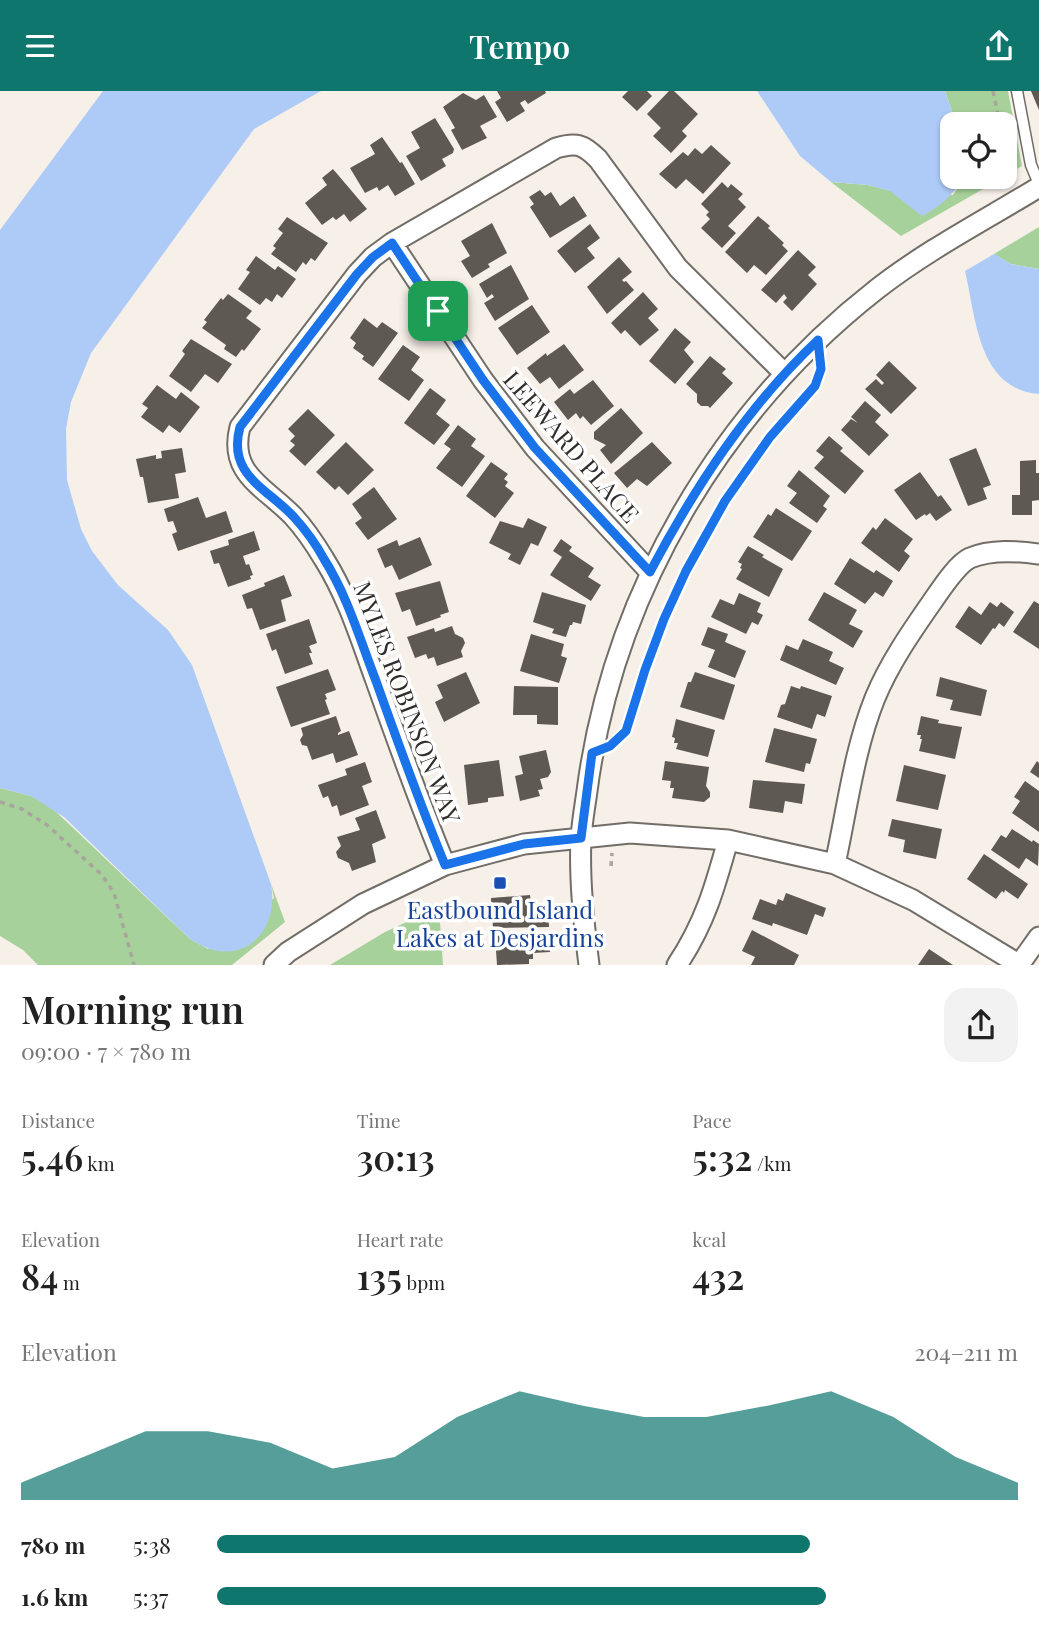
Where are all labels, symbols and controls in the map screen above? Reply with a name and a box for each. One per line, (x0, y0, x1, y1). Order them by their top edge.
text: Tempo (469, 24, 570, 67)
icon: menu (21, 27, 59, 65)
icon: share (980, 27, 1018, 65)
map controls (940, 112, 1017, 189)
button: locate (940, 112, 1017, 189)
pin (408, 281, 468, 341)
icon: arrive (419, 292, 457, 330)
street label: LEEWARD PLACE (497, 363, 647, 529)
street label: MYLES ROBINSON WAY (347, 576, 469, 828)
marker: Eastbound Island Lakes at Desjardins (492, 875, 508, 891)
place label: Eastbound Island Lakes at Desjardins (396, 893, 604, 953)
text: Morning run (21, 983, 244, 1034)
button: share (944, 988, 1018, 1062)
text: 09:00 · 7 × 780 m (21, 1035, 191, 1066)
text: Distance (21, 1107, 95, 1133)
text: Time (357, 1107, 401, 1133)
text: Pace (692, 1107, 732, 1133)
text: 5.46 (21, 1133, 83, 1180)
text: 30:13 (357, 1133, 435, 1180)
text: 5:32 (692, 1133, 752, 1180)
text: km (83, 1150, 115, 1176)
text: /km (752, 1150, 791, 1176)
text: Elevation (21, 1226, 100, 1252)
text: Heart rate (357, 1226, 444, 1252)
text: kcal (692, 1226, 726, 1252)
text: 84 (21, 1252, 58, 1299)
text: 135 (357, 1252, 402, 1299)
text: 432 (692, 1252, 744, 1299)
text: m (58, 1269, 80, 1295)
text: bpm (402, 1269, 445, 1295)
text: Elevation (21, 1336, 117, 1367)
text: 204–211 m (915, 1336, 1018, 1367)
text: 780 m (21, 1529, 85, 1560)
text: 5:38 (133, 1529, 171, 1560)
text: 1.6 km (21, 1581, 88, 1612)
text: 5:37 (133, 1581, 168, 1612)

